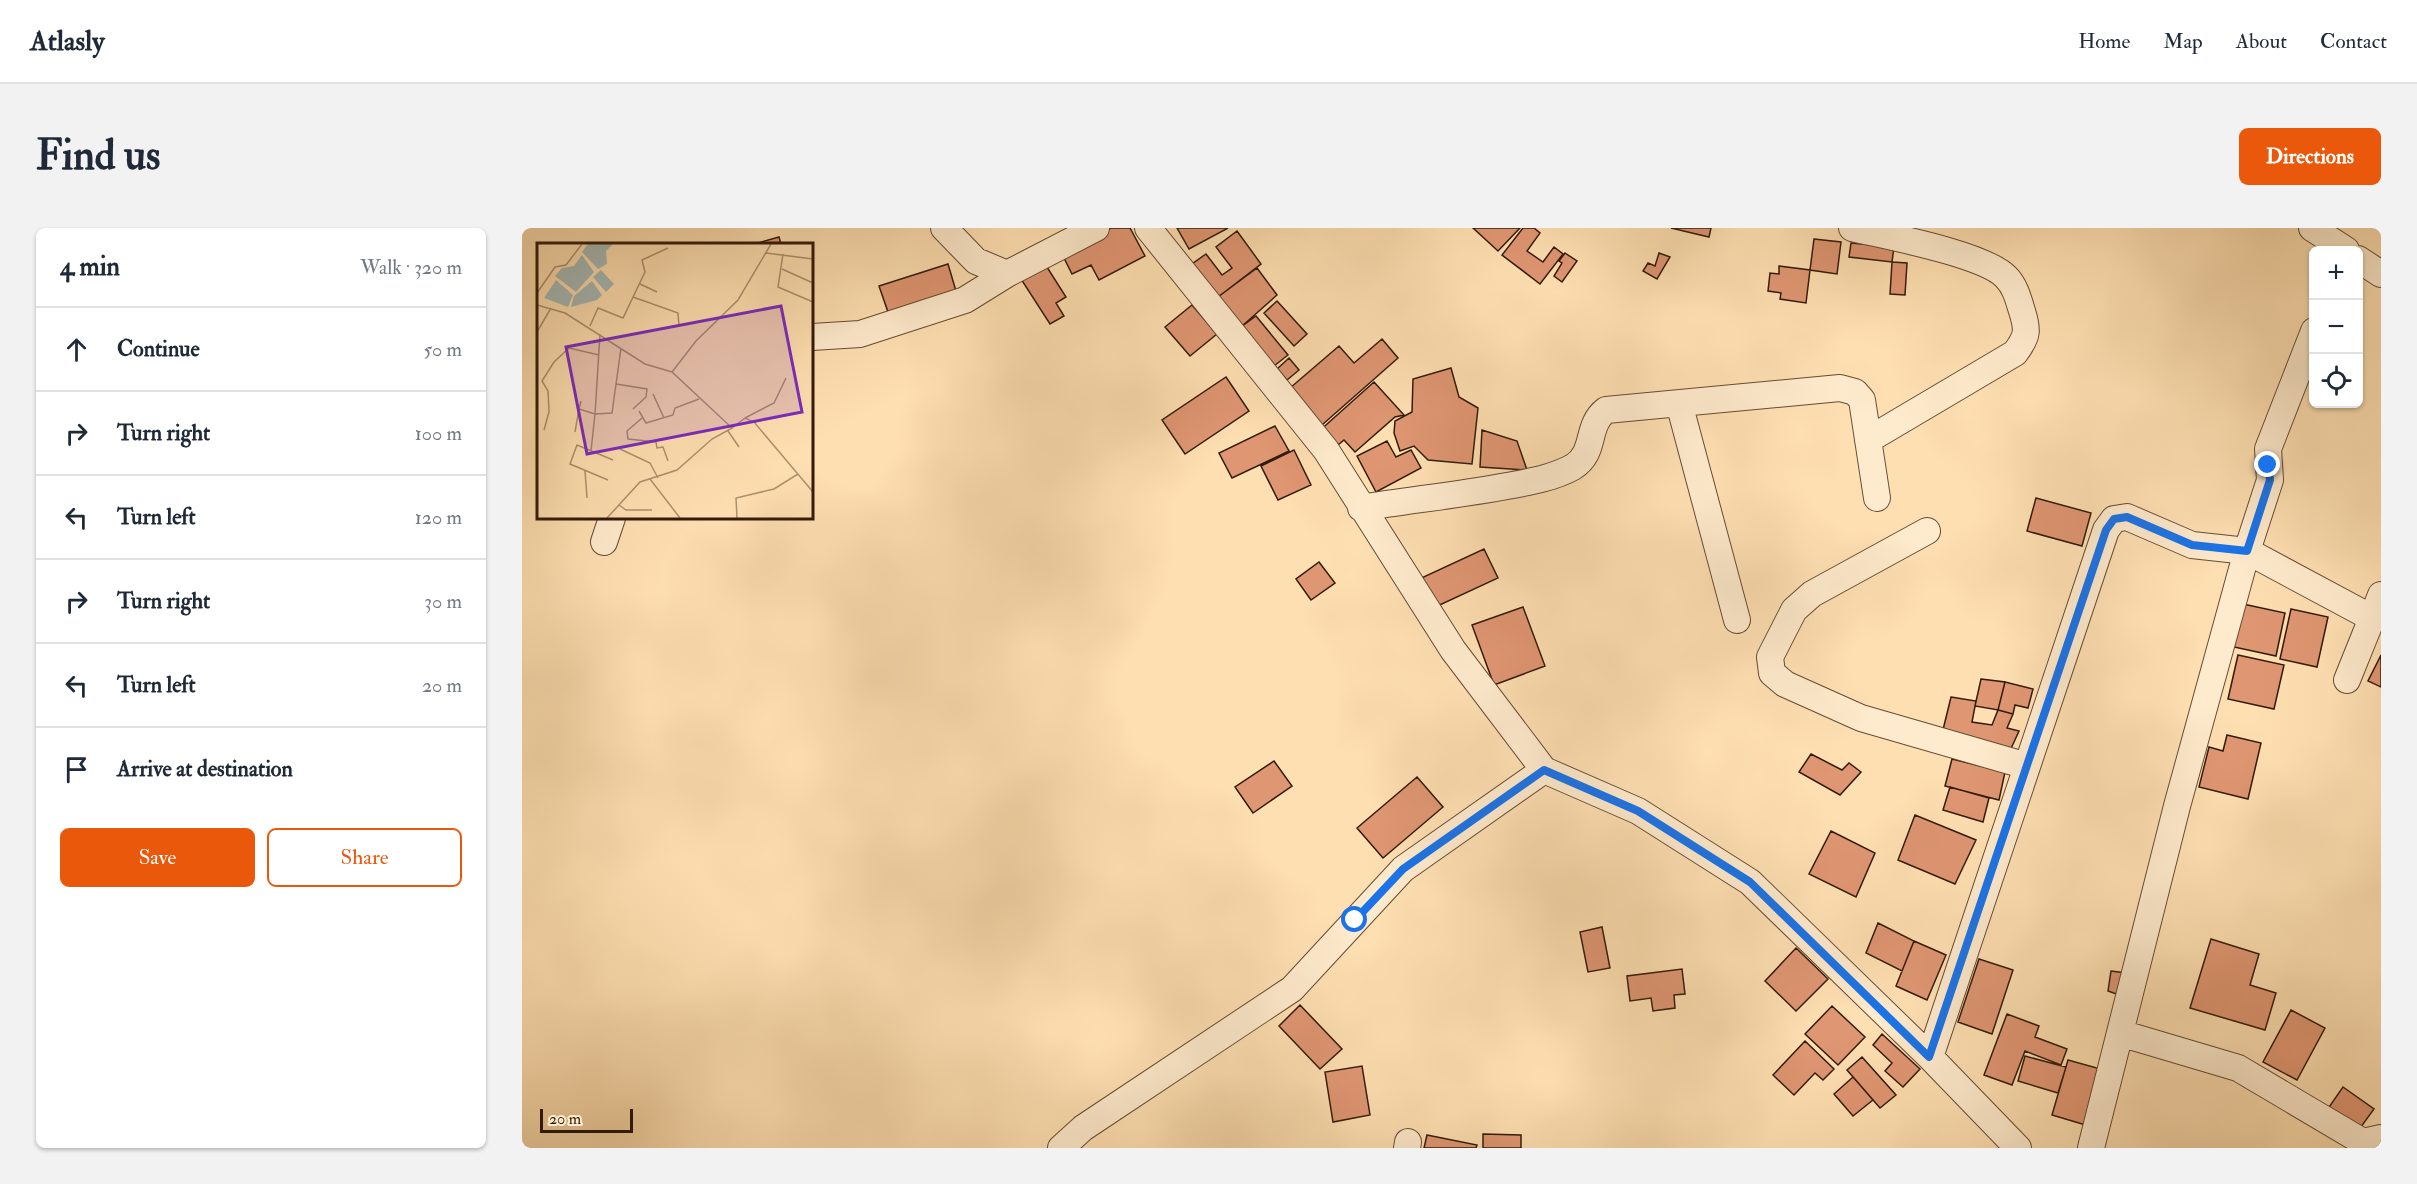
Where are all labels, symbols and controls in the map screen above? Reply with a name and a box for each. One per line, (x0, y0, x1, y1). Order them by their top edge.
text: Atlasly (30, 24, 104, 59)
text: Home (2078, 28, 2130, 55)
text: Map (2163, 28, 2203, 55)
text: About (2236, 28, 2287, 55)
text: Contact (2320, 28, 2387, 55)
button: Directions (2239, 128, 2381, 185)
text: Find us (36, 130, 160, 182)
inset map (537, 243, 813, 519)
map controls (2309, 246, 2363, 408)
button: + (2309, 246, 2363, 300)
text: 4 min (60, 251, 120, 283)
text: Walk · 320 m (360, 255, 462, 280)
button: − (2309, 300, 2363, 354)
icon: ahead (60, 333, 93, 366)
text: Continue (117, 335, 200, 363)
text: 50 m (423, 337, 462, 362)
button: locate (2309, 354, 2363, 408)
icon: right (60, 417, 93, 450)
text: Turn right (117, 419, 210, 447)
text: 100 m (415, 421, 462, 446)
route end (2254, 451, 2280, 477)
icon: left (60, 501, 93, 534)
text: Turn left (117, 503, 196, 531)
text: 120 m (415, 505, 462, 530)
icon: right (60, 585, 93, 618)
text: Turn right (117, 587, 210, 615)
text: 30 m (424, 589, 462, 614)
icon: left (60, 669, 93, 702)
text: Turn left (117, 671, 196, 699)
text: 20 m (422, 673, 462, 698)
icon: arrive (60, 753, 93, 786)
text: Arrive at destination (117, 755, 293, 783)
button: Save (60, 828, 255, 887)
button: Share (267, 828, 462, 887)
route start (1341, 906, 1367, 932)
scale bar (540, 1106, 633, 1134)
text: 20 m (549, 1109, 581, 1129)

